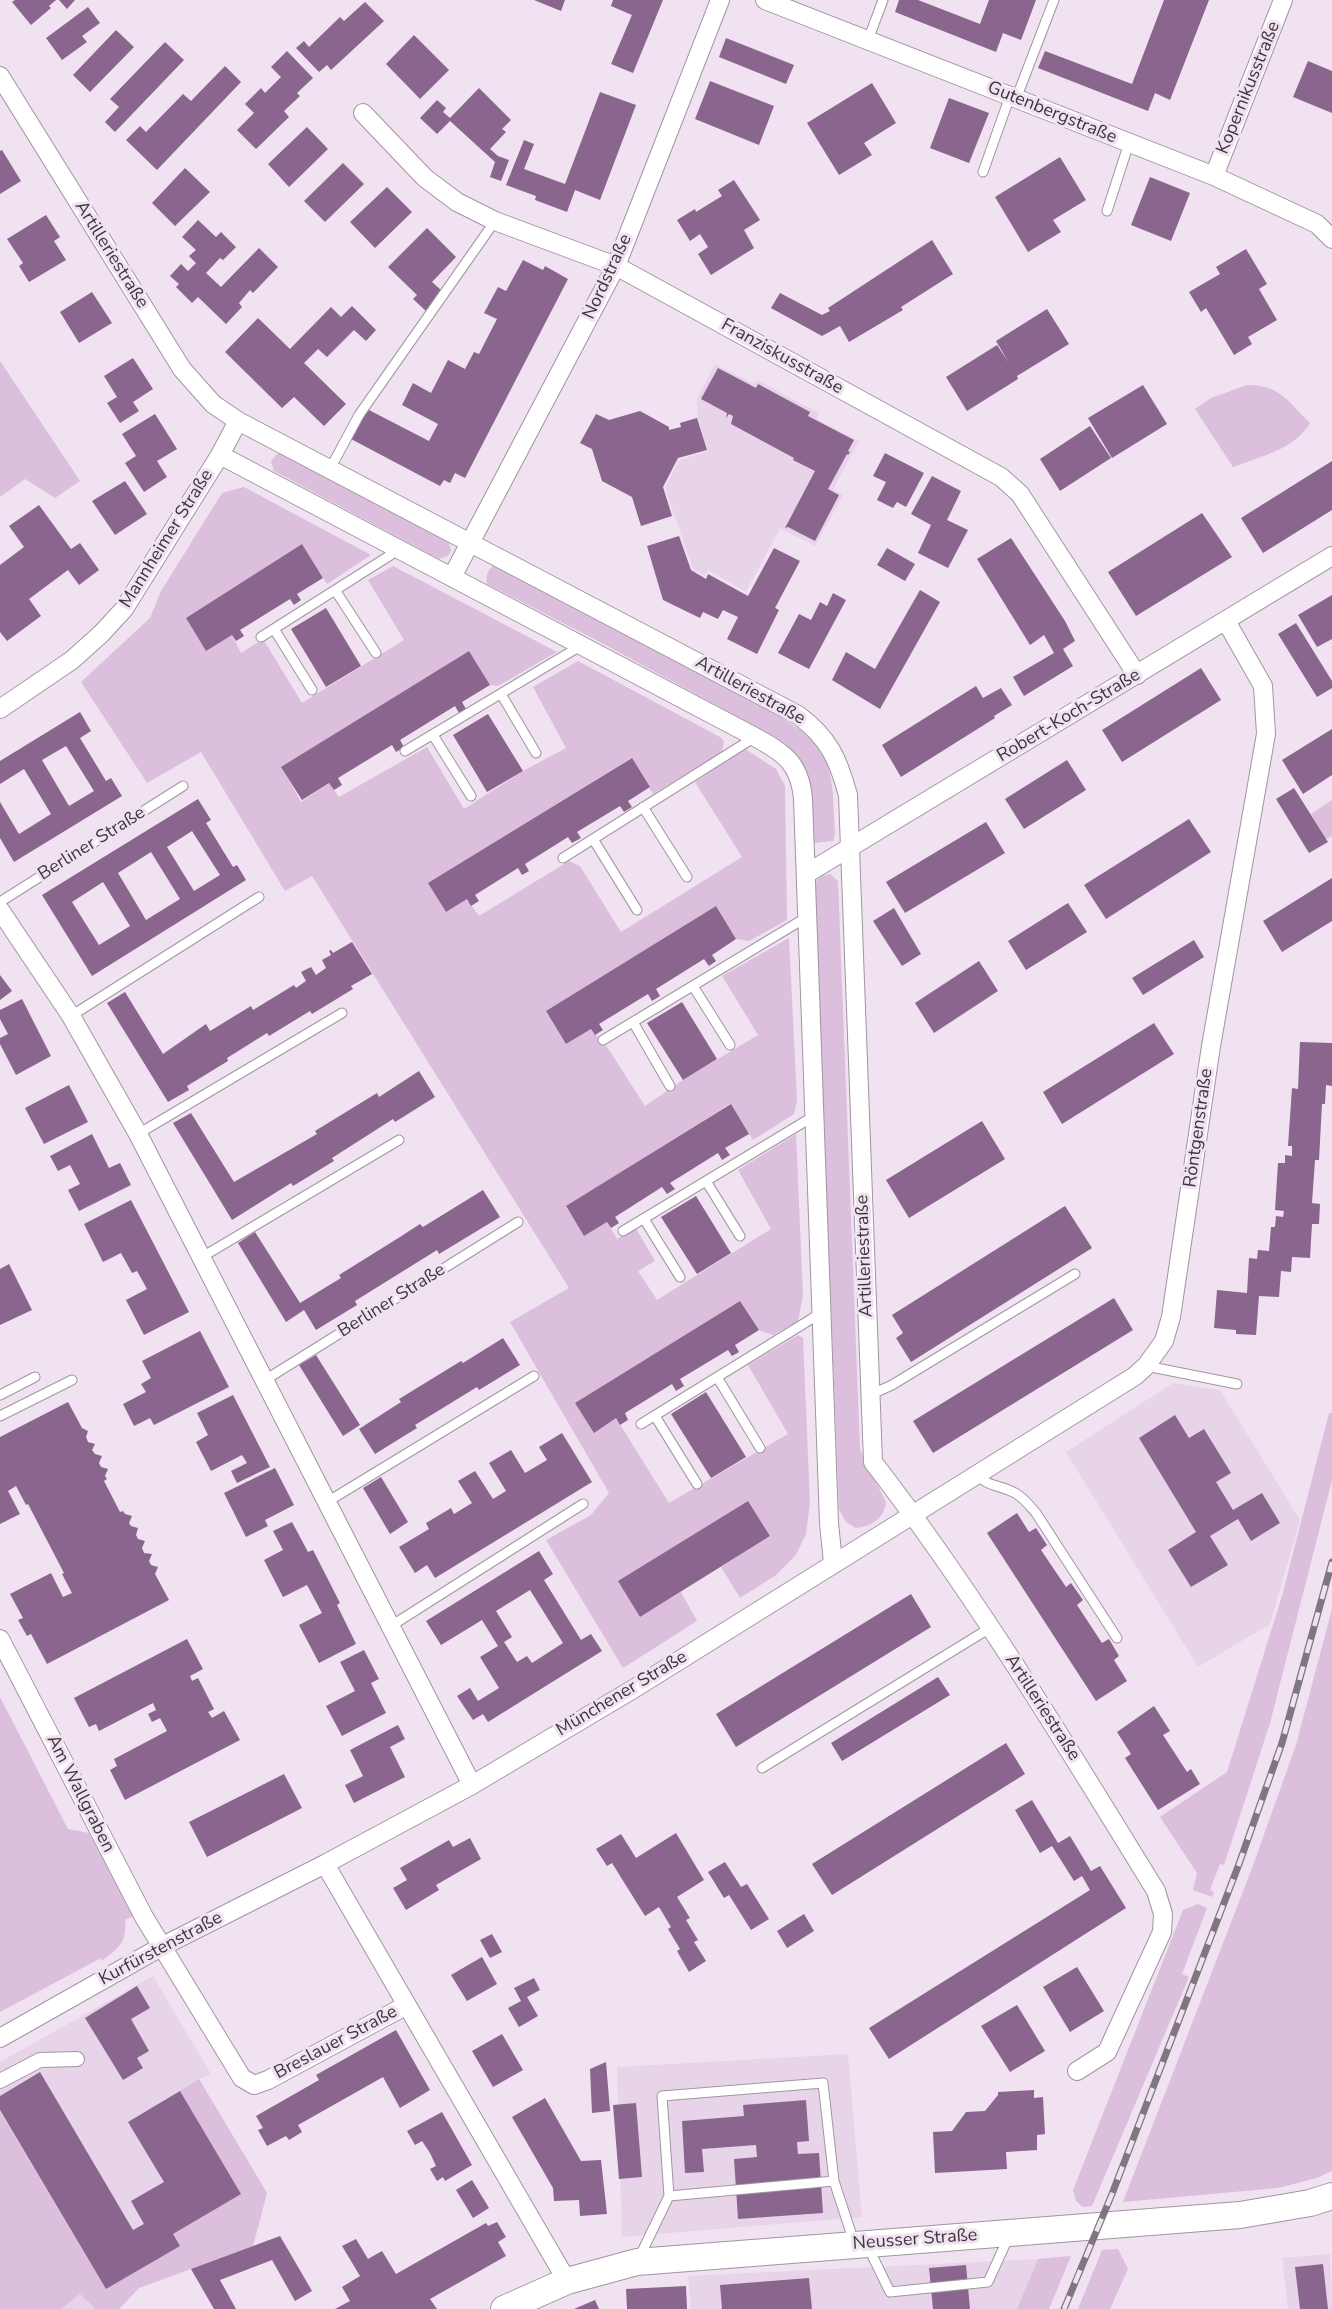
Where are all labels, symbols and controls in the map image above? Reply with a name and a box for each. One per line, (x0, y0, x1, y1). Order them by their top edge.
street label: Kopernikusstraße (1213, 19, 1285, 157)
street label: Gutenbergstraße (984, 77, 1120, 149)
street label: Artilleriestraße (69, 197, 153, 313)
street label: Nordstraße (579, 231, 637, 323)
street label: Franziskusstraße (717, 315, 847, 399)
street label: Mannheimer Straße (116, 466, 218, 612)
street label: Artilleriestraße (691, 652, 809, 730)
street label: Robert-Koch-Straße (993, 665, 1145, 767)
street label: Berliner Straße (34, 802, 150, 886)
street label: Röntgenstraße (1180, 1067, 1218, 1189)
street label: Artilleriestraße (852, 1195, 878, 1317)
street label: Berliner Straße (334, 1259, 450, 1343)
street label: Münchener Straße (553, 1646, 691, 1742)
street label: Artilleriestraße (1000, 1651, 1084, 1765)
street label: Am Wallgraben (41, 1732, 119, 1856)
street label: Kurfürstenstraße (96, 1907, 226, 1991)
street label: Breslauer Straße (271, 2001, 401, 2085)
street label: Neusser Straße (852, 2225, 978, 2255)

